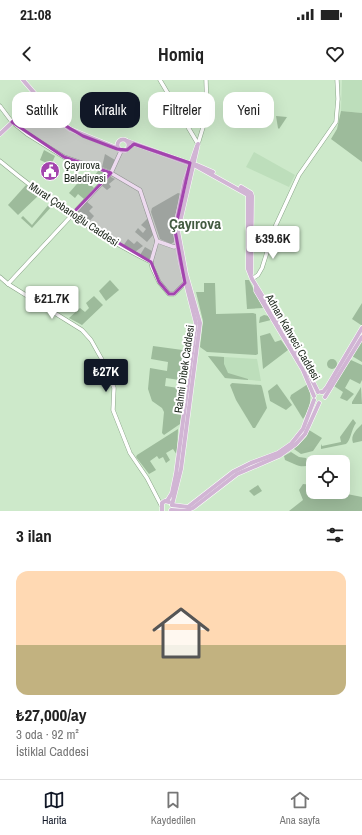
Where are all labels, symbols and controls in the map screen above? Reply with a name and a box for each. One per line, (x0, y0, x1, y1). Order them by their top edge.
text: 21:08 (20, 4, 51, 25)
text: Homiq (158, 42, 204, 67)
icon: back (16, 43, 38, 65)
icon: heart (324, 43, 346, 65)
chip: Satılık (12, 92, 72, 128)
chip: Kiralık (80, 92, 140, 128)
chip: Filtreler (148, 92, 215, 128)
chip: Yeni (223, 92, 274, 128)
place label: Çayırova Belediyesi (64, 158, 106, 185)
public building icon: Çayırova Belediyesi (39, 160, 61, 182)
street label: Murat Çobanoğlu Caddesi (26, 179, 122, 249)
district label: Çayırova (169, 213, 221, 234)
pin: ₺39.6K (240, 226, 306, 260)
text: ₺39.6K (256, 230, 290, 247)
pin: ₺21.7K (19, 286, 85, 320)
text: ₺21.7K (35, 290, 69, 307)
street label: Adnan Kahveci Caddesi (262, 291, 323, 383)
street label: Rahmi Dibek Caddesi (171, 324, 197, 414)
pin: ₺27K (82, 359, 130, 393)
text: ₺27K (93, 363, 119, 380)
map controls (306, 455, 350, 499)
button: locate (306, 455, 350, 499)
text: 3 ilan (16, 524, 52, 547)
icon: filters (324, 524, 346, 546)
icon: home (145, 597, 217, 669)
text: ₺27,000/ay (16, 703, 87, 726)
text: 3 oda · 92 m² (16, 726, 79, 743)
text: İstiklal Caddesi (16, 743, 89, 760)
tab: Harita (42, 789, 67, 827)
tab: Kaydedilen (151, 789, 196, 827)
tab: Ana sayfa (280, 789, 320, 827)

